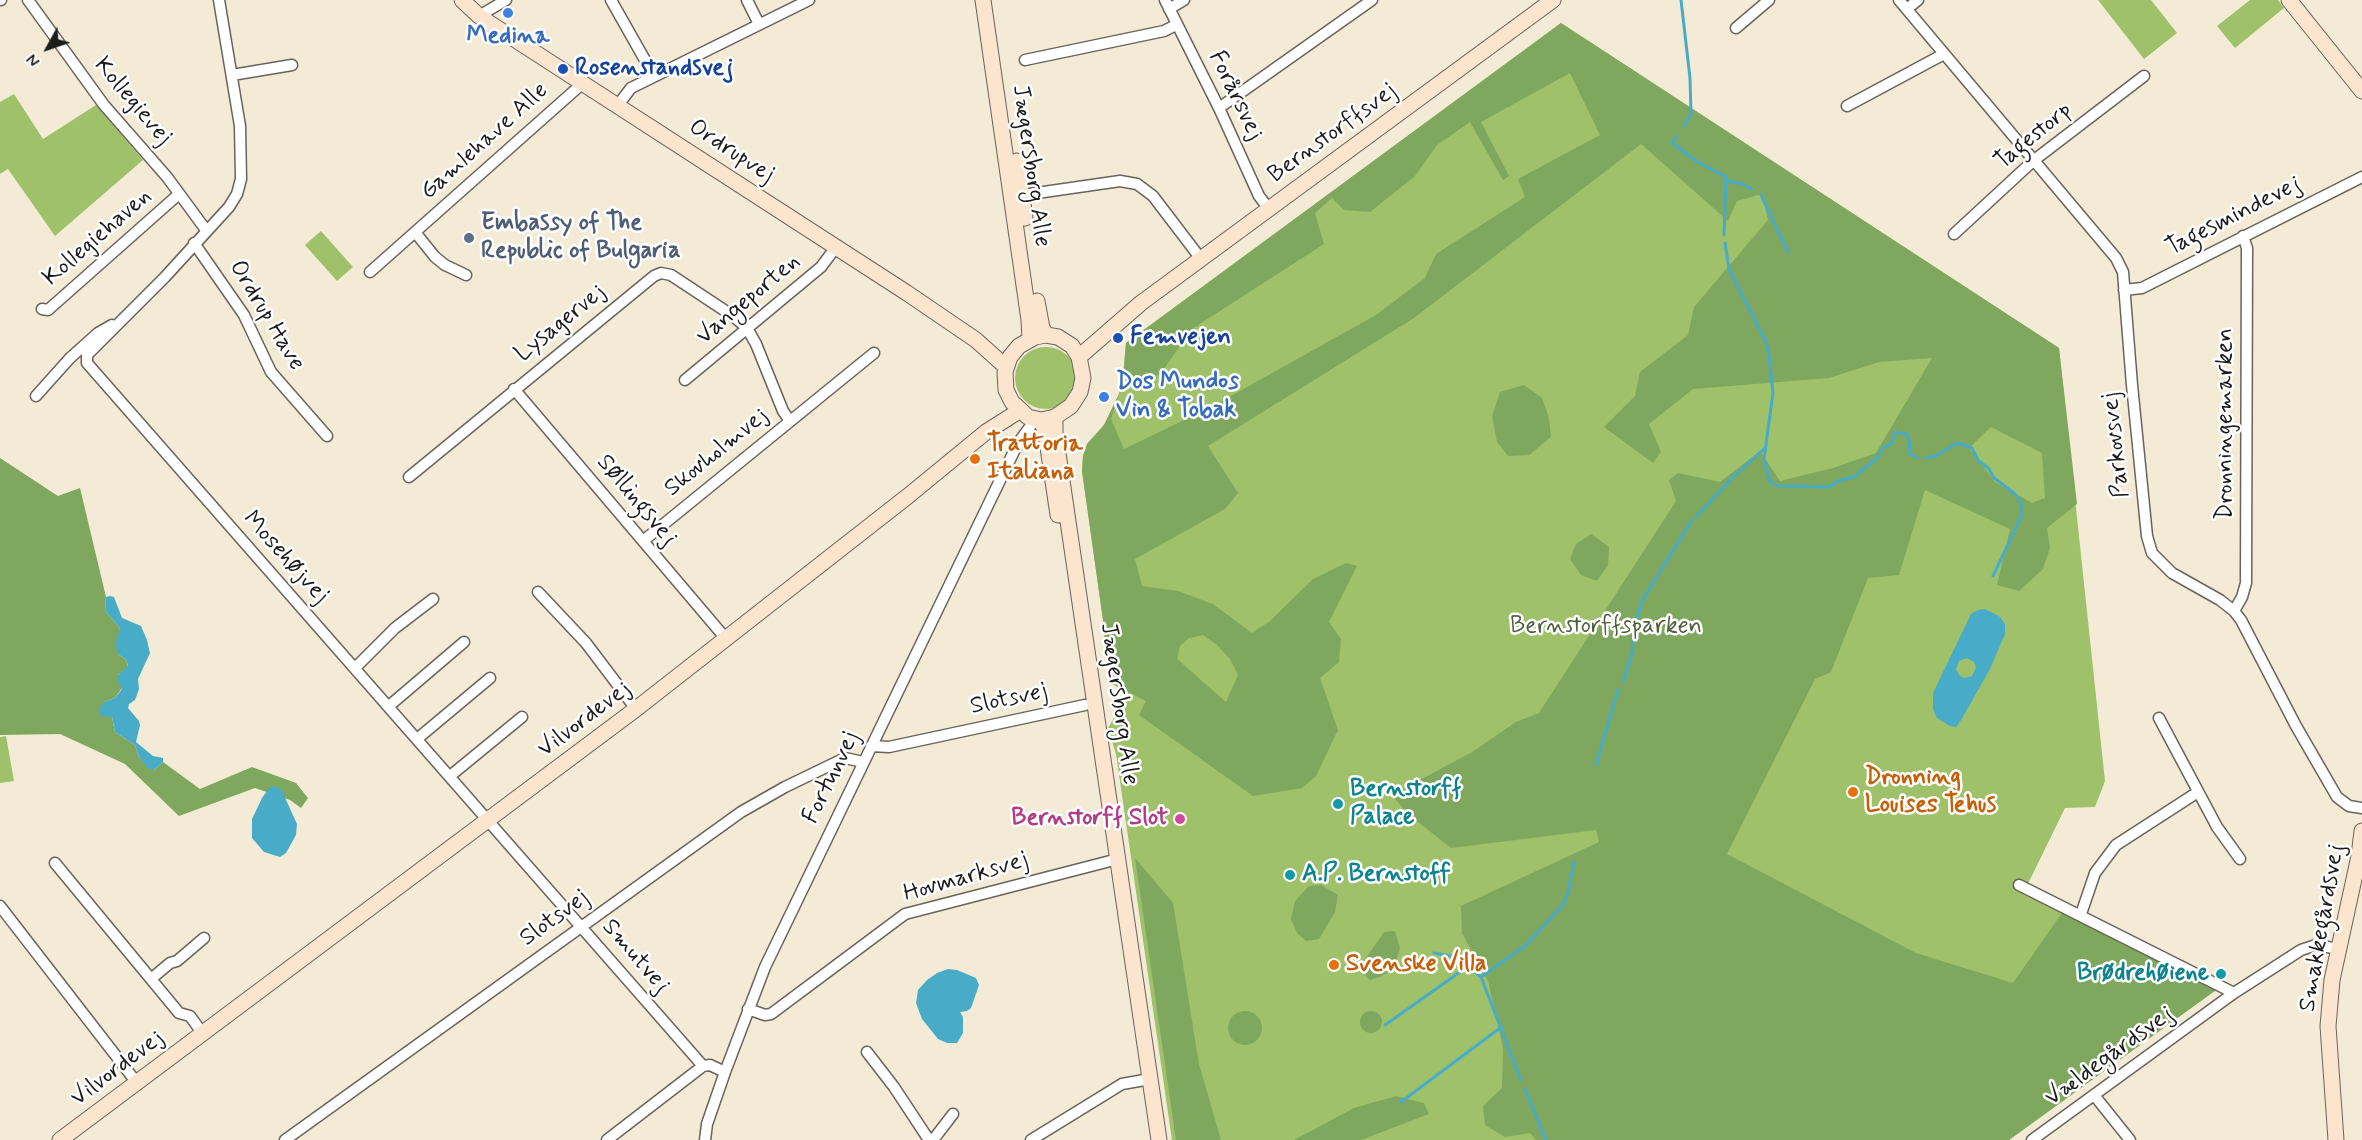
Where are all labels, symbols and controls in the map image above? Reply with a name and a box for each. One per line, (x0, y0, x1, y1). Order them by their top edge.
marker: Medina (501, 6, 515, 20)
north arrow (18, 18, 78, 78)
place label: Medina (466, 23, 550, 51)
street label: Forårsvej (1201, 47, 1269, 145)
text: N (22, 49, 45, 71)
street label: Kollegievej (87, 52, 177, 152)
place label: Rosenstandsvej (575, 55, 733, 83)
marker: Rosenstandsvej (556, 62, 570, 76)
street label: Gamlehave Alle (415, 77, 555, 207)
street label: Bernstorffsvej (1263, 78, 1403, 190)
street label: Jægersborg Alle (1004, 83, 1056, 249)
street label: Tagestorp (1989, 97, 2079, 177)
street label: Ordrupvej (683, 114, 779, 190)
street label: Tagesmindevej (2161, 171, 2307, 263)
street label: Kollegiehaven (38, 183, 158, 293)
place label: Embassy of The Republic of Bulgaria (481, 210, 681, 266)
marker: Embassy of The Republic of Bulgaria (462, 231, 476, 245)
street label: Vangeporten (691, 248, 807, 352)
street label: Ordrup Have (222, 256, 310, 376)
street label: Lysagervej (510, 279, 612, 369)
place label: Femvejen (1130, 324, 1231, 352)
street label: Dronningemarken (2212, 328, 2240, 520)
marker: Femvejen (1111, 331, 1125, 345)
place label: Dos Mundos Vin & Tobak (1116, 369, 1239, 425)
marker: Dos Mundos Vin & Tobak (1097, 390, 1111, 404)
street label: Parkovsvej (2097, 391, 2137, 499)
street label: Skovholmvej (659, 402, 775, 504)
place label: Trattoria Italiana (987, 431, 1083, 487)
street label: Søllingsvej (589, 449, 683, 553)
marker: Trattoria Italiana (968, 452, 982, 466)
street label: Mosehøjvej (236, 506, 334, 610)
park label: Bernstorffsparken (1510, 613, 1702, 641)
street label: Jægersborg Alle (1092, 621, 1144, 787)
street label: Vilvordevej (533, 676, 637, 764)
street label: Slotsvej (968, 678, 1050, 722)
street label: Fortunvej (797, 727, 867, 829)
place label: Dronning Louises Tehus (1865, 764, 1996, 820)
place label: Bernstorff Palace (1350, 776, 1461, 832)
marker: Dronning Louises Tehus (1846, 785, 1860, 799)
marker: Bernstorff Palace (1331, 797, 1345, 811)
place label: Bernstorff Slot (1011, 805, 1168, 833)
marker: Bernstorff Slot (1173, 812, 1187, 826)
street label: Smakkegårdsvej (2294, 842, 2352, 1014)
street label: Hovmarksvej (900, 846, 1032, 910)
place label: A.P. Bernstoff (1302, 861, 1451, 889)
marker: A.P. Bernstoff (1283, 868, 1297, 882)
street label: Slotsvej (515, 884, 595, 954)
street label: Smutvej (595, 914, 675, 1000)
place label: Svenske Villa (1346, 951, 1486, 979)
marker: Svenske Villa (1327, 958, 1341, 972)
place label: Brødrehøiene (2077, 960, 2209, 988)
marker: Brødrehøiene (2214, 967, 2228, 981)
street label: Vældegårdsvej (2040, 1001, 2180, 1113)
street label: Vilvordevej (66, 1025, 170, 1113)

